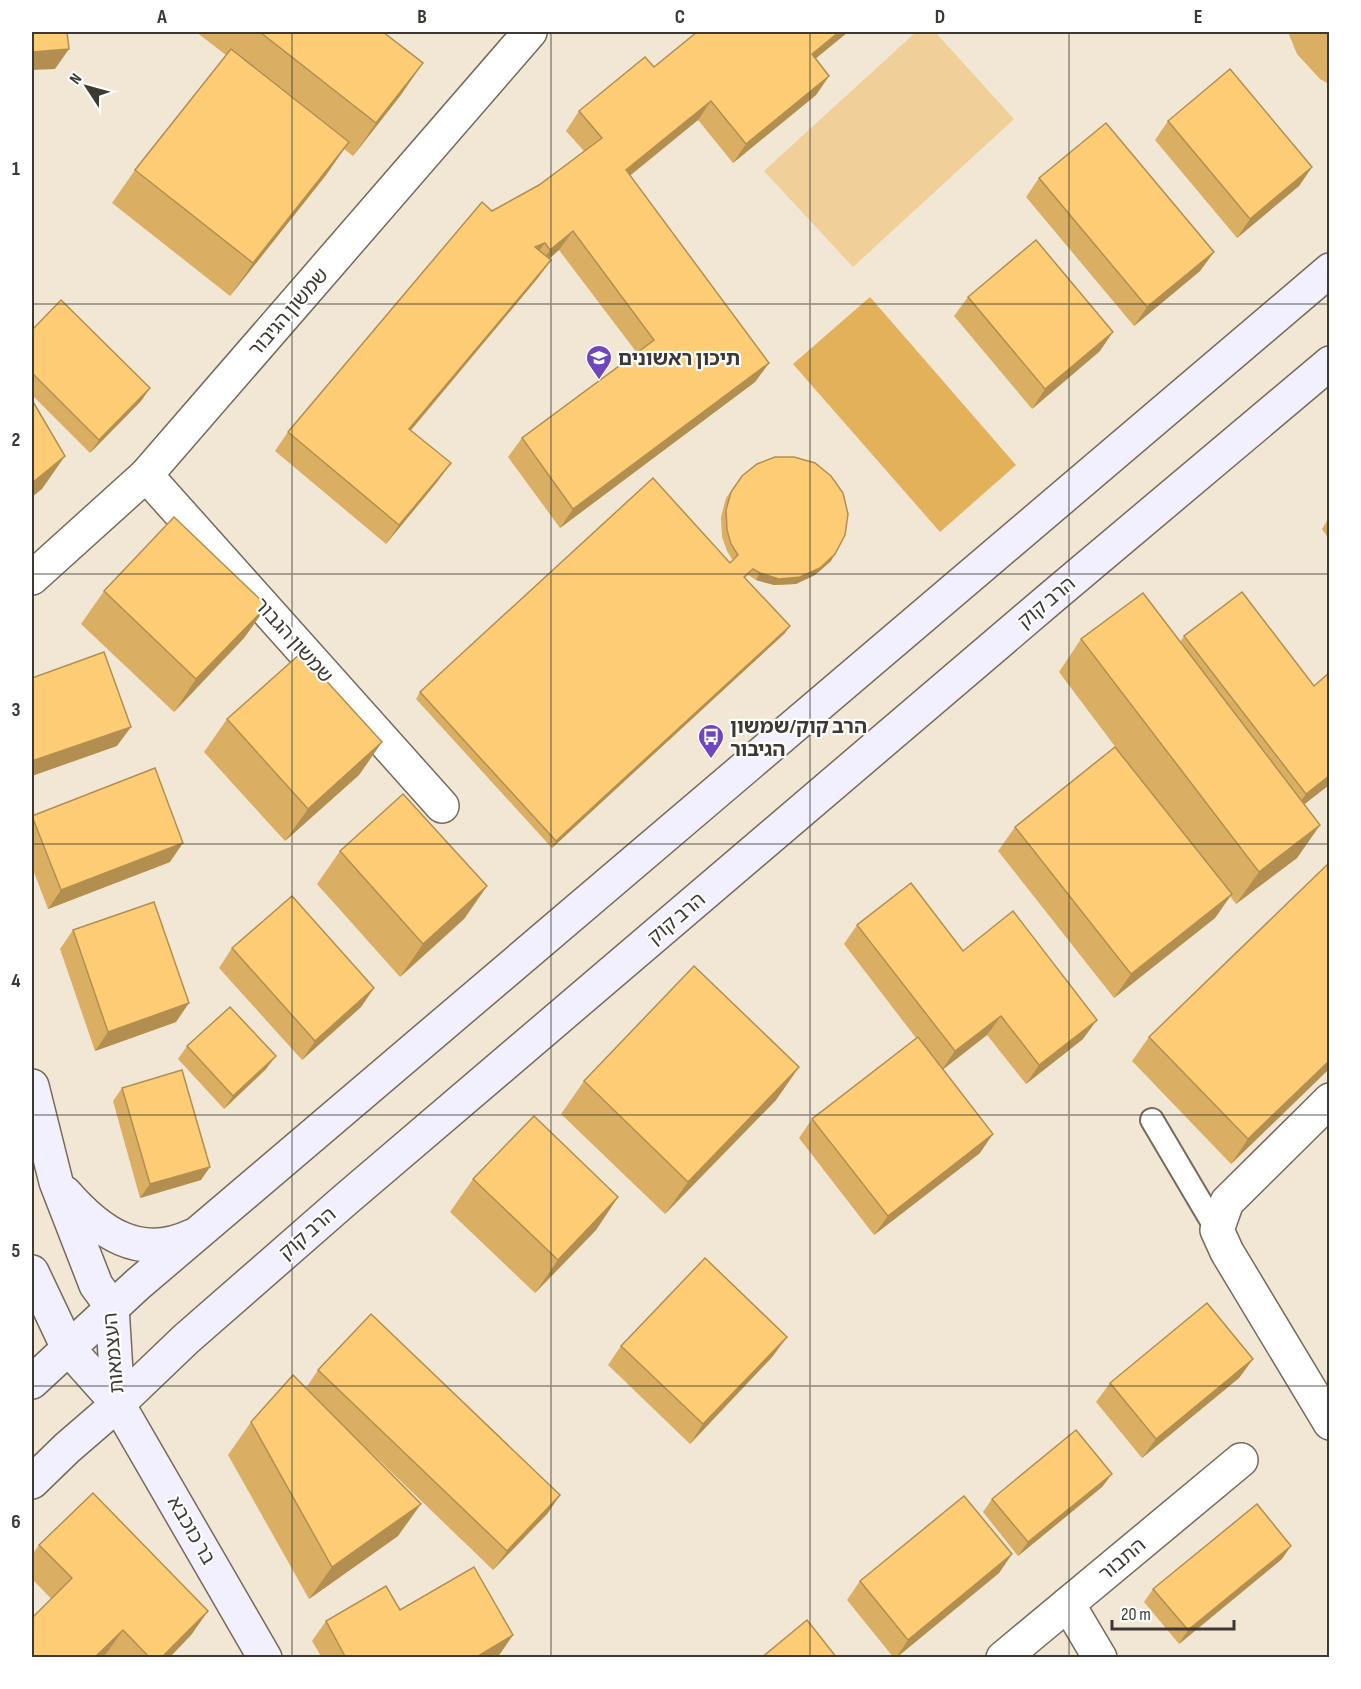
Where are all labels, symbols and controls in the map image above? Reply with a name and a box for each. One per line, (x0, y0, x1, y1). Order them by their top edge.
text: A (156, 5, 167, 29)
text: B (417, 5, 427, 29)
text: C (675, 5, 685, 29)
text: D (935, 5, 945, 29)
text: E (1194, 5, 1202, 29)
north arrow (57, 57, 117, 117)
text: N (66, 70, 86, 88)
text: 1 (12, 157, 20, 181)
street label: שמשון הגיבור (244, 263, 334, 362)
school or university icon: תיכון ראשונים (584, 343, 614, 381)
place label: תיכון ראשונים (618, 347, 740, 371)
text: 2 (12, 428, 20, 452)
street label: הרב קוק (1013, 572, 1080, 634)
street label: שמשון הגבור (249, 593, 338, 688)
text: 3 (12, 698, 21, 722)
place label: הרב קוק/שמשון הגיבור (730, 715, 867, 762)
bus stop icon: הרב קוק/שמשון הגיבור (696, 722, 726, 760)
street label: הרב קוק (643, 888, 710, 950)
text: 4 (11, 969, 21, 993)
street label: הרב קוק (274, 1202, 341, 1265)
text: 5 (12, 1239, 21, 1263)
street label: העצמאות (99, 1311, 129, 1394)
street label: בר כוכבא (162, 1492, 220, 1569)
text: 6 (11, 1510, 21, 1534)
street label: התבור (1094, 1533, 1151, 1586)
scale bar (1112, 1593, 1234, 1631)
text: 20 m (1121, 1604, 1151, 1625)

